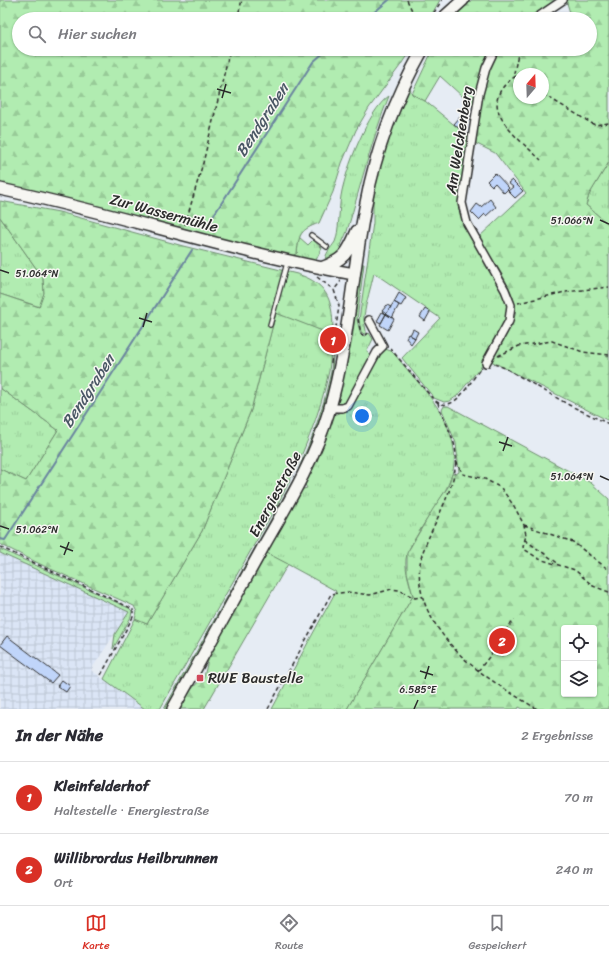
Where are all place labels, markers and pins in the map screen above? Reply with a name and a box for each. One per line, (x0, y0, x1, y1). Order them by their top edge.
pin: 1 (320, 325, 346, 355)
pin: 2 (489, 626, 515, 656)
place label: RWE Baustelle (208, 665, 304, 691)
marker: RWE Baustelle (195, 673, 205, 683)

